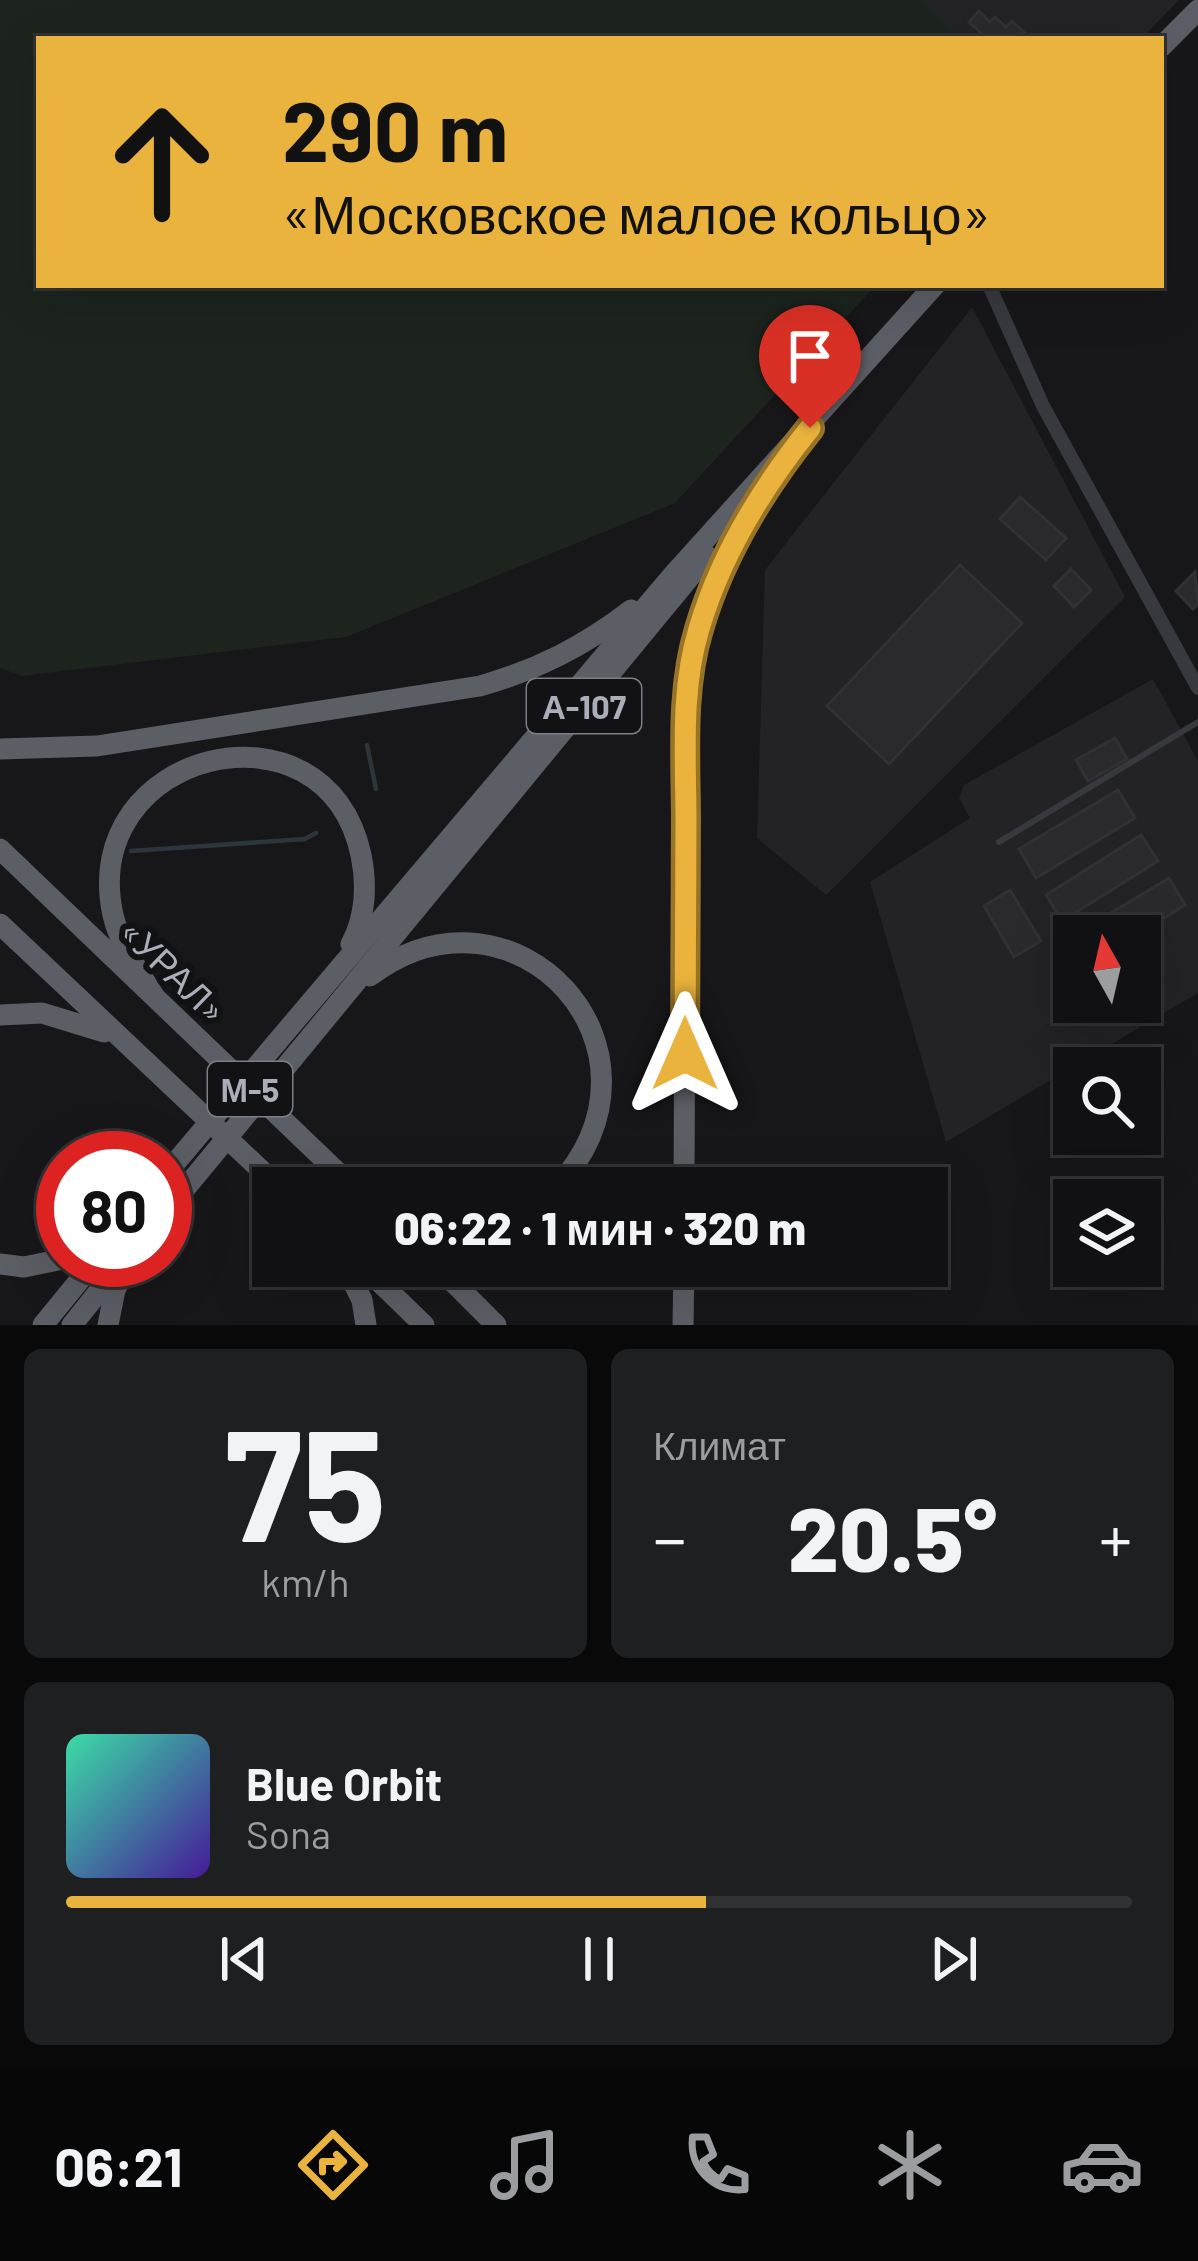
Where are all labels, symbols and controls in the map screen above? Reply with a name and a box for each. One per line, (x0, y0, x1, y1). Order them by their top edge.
text: 290 m (282, 78, 508, 179)
icon: ahead (84, 84, 240, 240)
text: «Московское малое кольцо» (282, 180, 991, 245)
pin (759, 305, 861, 428)
icon: arrive (777, 323, 843, 389)
road number: А-107 (527, 679, 641, 733)
street label: «УРАЛ» (112, 909, 236, 1031)
north arrow (1053, 915, 1161, 1023)
map controls (1053, 915, 1161, 1287)
position arrow (622, 991, 748, 1117)
button: search (1053, 1047, 1161, 1155)
road number: М-5 (208, 1062, 292, 1116)
speed limit sign: 80 (36, 1131, 192, 1287)
button: layers (1053, 1179, 1161, 1287)
text: 06:22 · 1 мин · 320 m (394, 1200, 806, 1254)
text: 75 (225, 1386, 386, 1573)
text: Климат (653, 1421, 786, 1468)
text: 20.5° (788, 1482, 997, 1590)
text: − (653, 1497, 686, 1576)
text: + (1099, 1497, 1132, 1576)
text: km/h (261, 1558, 350, 1605)
text: Blue Orbit (246, 1756, 442, 1810)
text: Sona (246, 1810, 331, 1857)
icon: previous (211, 1926, 277, 1992)
icon: pause (566, 1926, 632, 1992)
icon: next (921, 1926, 987, 1992)
icon: directions (291, 2123, 375, 2207)
icon: music (483, 2123, 567, 2207)
icon: phone (675, 2123, 759, 2207)
icon: climate (868, 2123, 952, 2207)
icon: car (1060, 2123, 1144, 2207)
text: 06:21 (54, 2133, 183, 2198)

